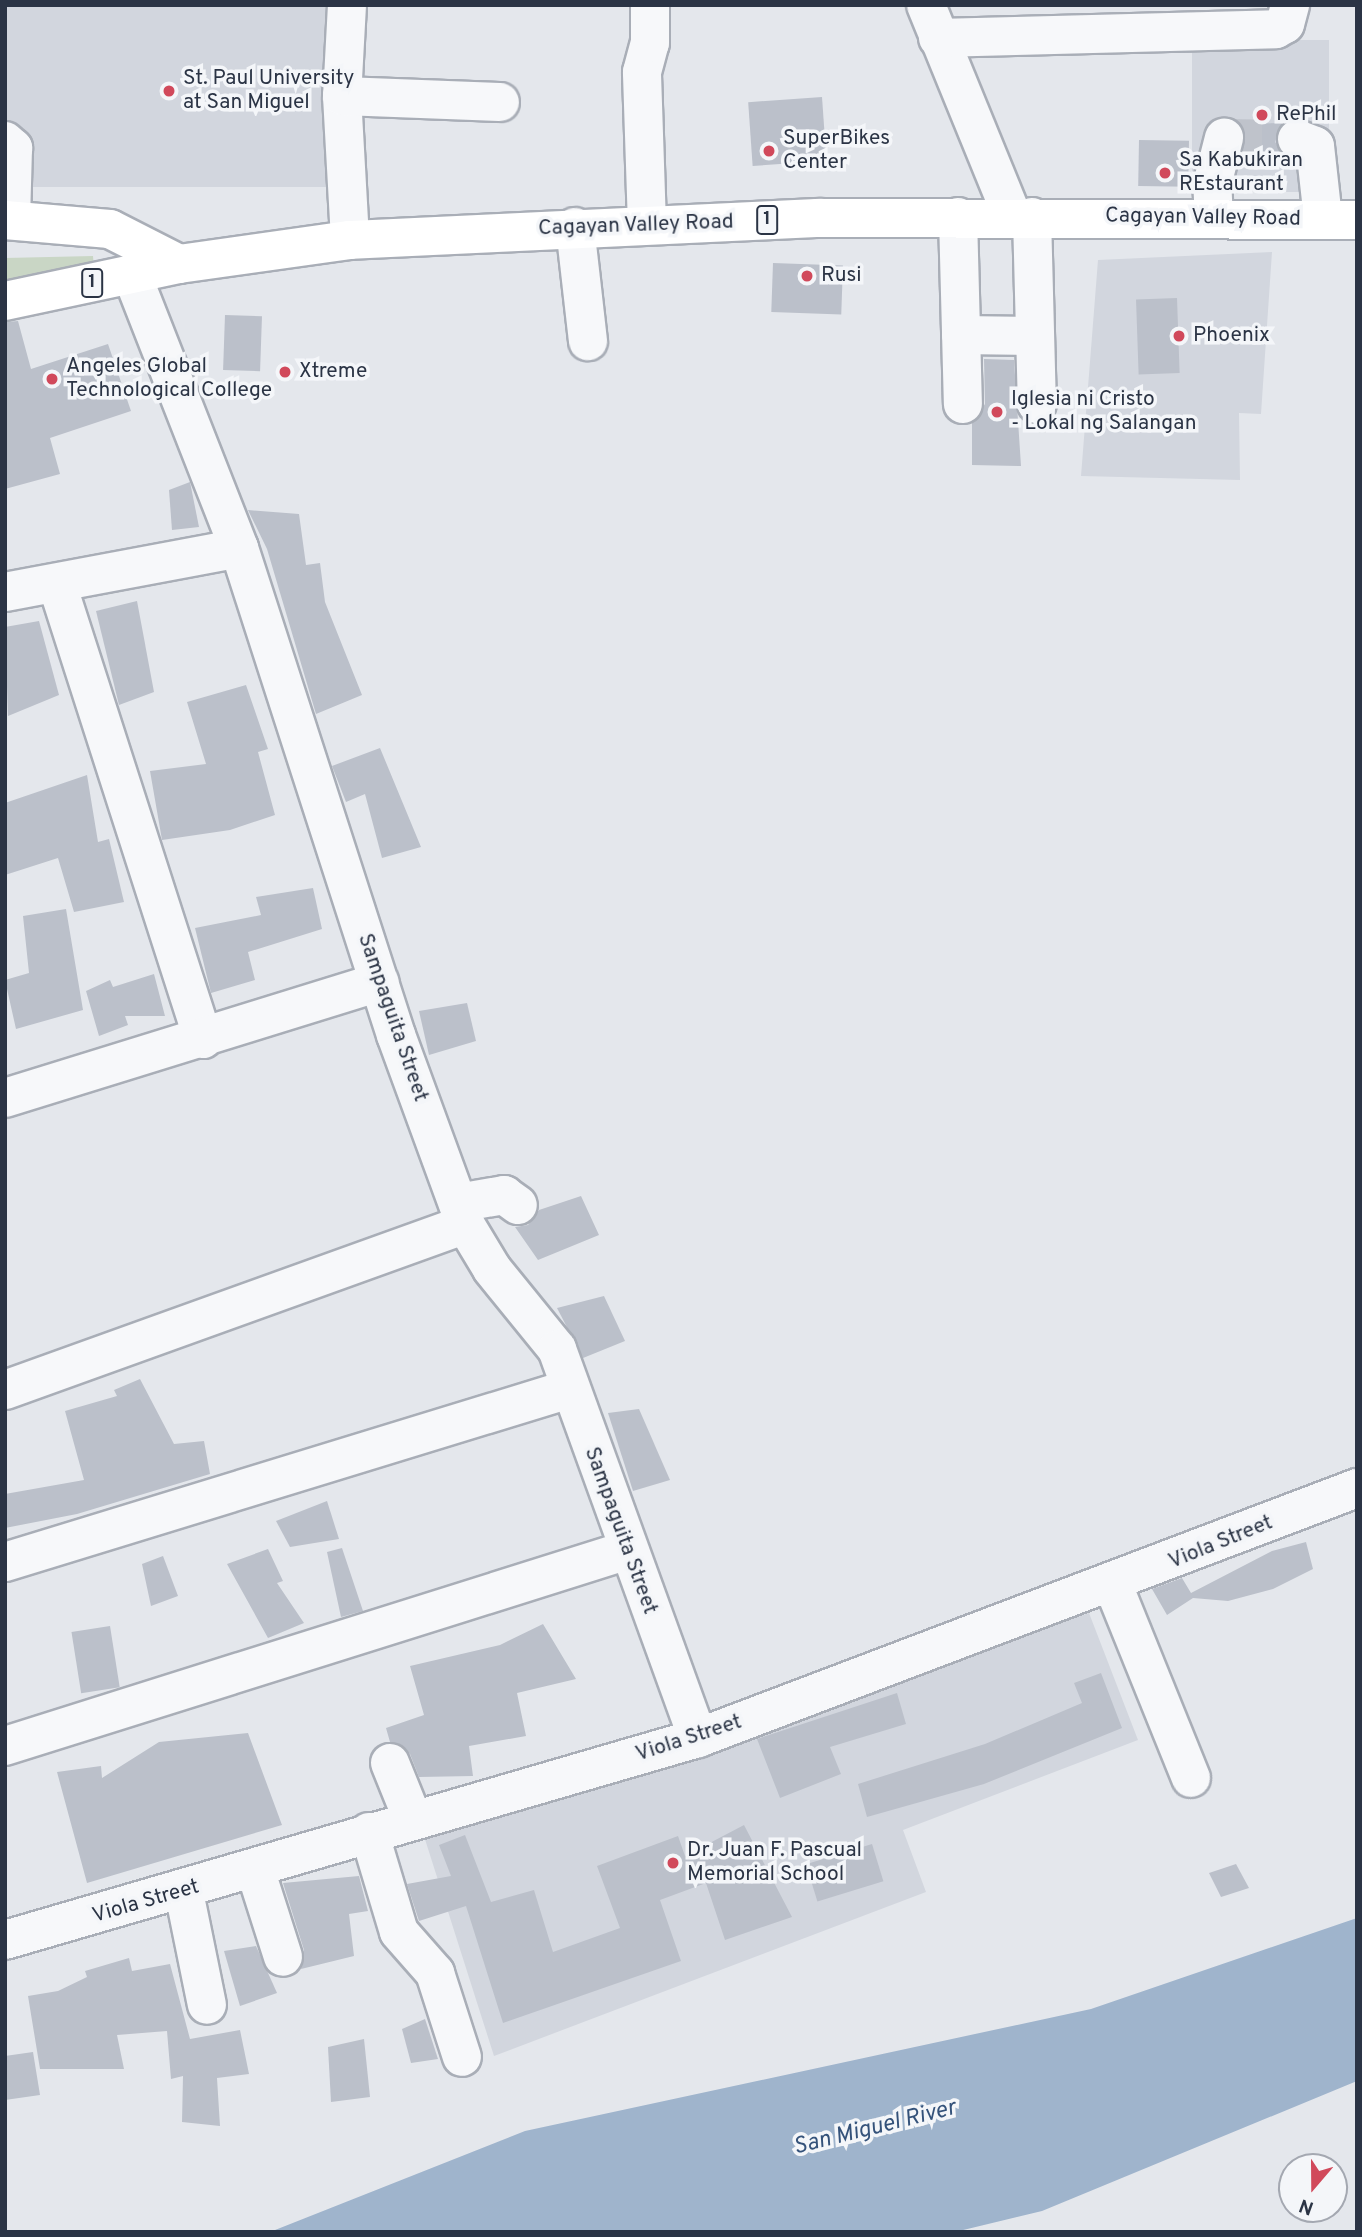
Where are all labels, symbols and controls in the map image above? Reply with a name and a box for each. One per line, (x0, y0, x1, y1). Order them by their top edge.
place label: St. Paul University at San Miguel (183, 66, 354, 116)
marker: St. Paul University at San Miguel (161, 83, 177, 99)
place label: RePhil (1276, 102, 1337, 128)
marker: RePhil (1254, 107, 1270, 123)
place label: SuperBikes Center (783, 126, 890, 176)
marker: SuperBikes Center (761, 143, 777, 159)
place label: Sa Kabukiran REstaurant (1179, 148, 1303, 198)
marker: Sa Kabukiran REstaurant (1157, 165, 1173, 181)
road number: 1 (755, 204, 779, 235)
street label: Cagayan Valley Road (1105, 204, 1301, 232)
street label: Cagayan Valley Road (537, 210, 735, 242)
place label: Rusi (821, 263, 862, 289)
road number: 1 (80, 268, 104, 298)
marker: Rusi (799, 268, 815, 284)
place label: Phoenix (1193, 323, 1270, 349)
marker: Phoenix (1171, 328, 1187, 344)
place label: Angeles Global Technological College (66, 354, 272, 404)
place label: Xtreme (299, 359, 367, 385)
marker: Xtreme (277, 364, 293, 380)
marker: Angeles Global Technological College (44, 371, 60, 387)
place label: Iglesia ni Cristo - Lokal ng Salangan (1011, 387, 1196, 437)
marker: Iglesia ni Cristo - Lokal ng Salangan (989, 404, 1005, 420)
street label: Sampaguita Street (351, 931, 433, 1105)
street label: Sampaguita Street (578, 1444, 662, 1618)
street label: Viola Street (1165, 1511, 1277, 1575)
street label: Viola Street (633, 1710, 745, 1768)
place label: Dr. Juan F. Pascual Memorial School (687, 1838, 862, 1888)
marker: Dr. Juan F. Pascual Memorial School (665, 1855, 681, 1871)
street label: Viola Street (90, 1875, 202, 1929)
water label: San Miguel River (791, 2095, 959, 2163)
north arrow (1278, 2153, 1348, 2223)
text: N (1296, 2192, 1317, 2219)

